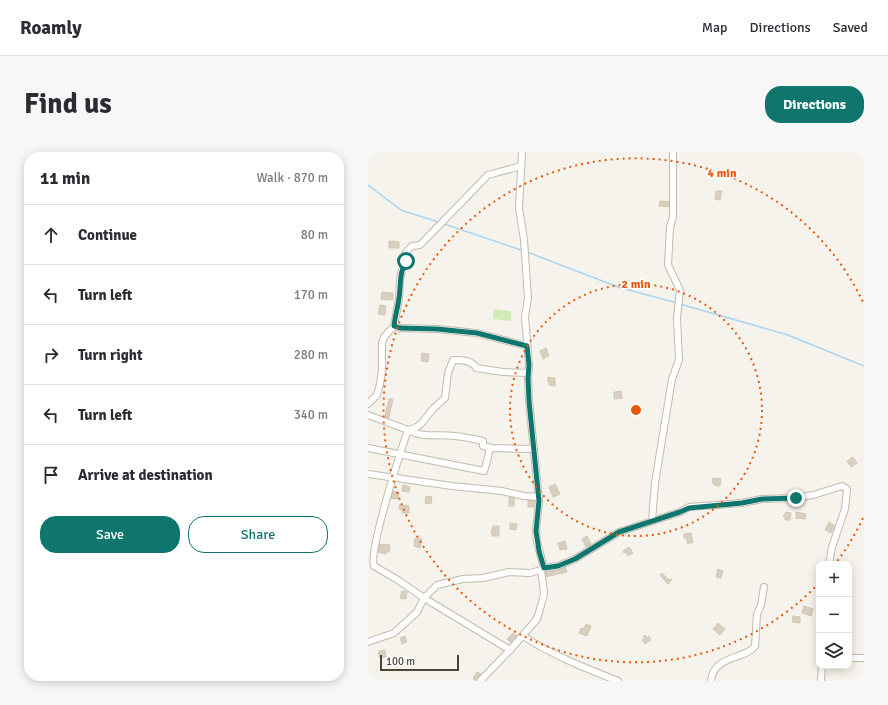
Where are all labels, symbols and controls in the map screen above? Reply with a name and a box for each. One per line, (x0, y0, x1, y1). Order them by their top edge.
text: Roamly (20, 16, 82, 40)
text: Map (702, 19, 728, 36)
text: Directions (750, 19, 811, 36)
text: Saved (833, 19, 868, 36)
button: Directions (765, 86, 864, 123)
text: Find us (24, 87, 112, 121)
text: 4 min (708, 166, 737, 181)
text: 11 min (40, 168, 90, 189)
text: Walk · 870 m (257, 170, 328, 186)
icon: ahead (40, 224, 62, 246)
text: Continue (78, 226, 137, 244)
text: 80 m (301, 227, 328, 243)
route start (397, 252, 415, 270)
text: 2 min (622, 277, 651, 292)
icon: left (40, 284, 62, 306)
text: Turn left (78, 286, 132, 304)
text: 170 m (294, 287, 328, 303)
icon: right (40, 344, 62, 366)
text: Turn right (78, 346, 143, 364)
text: 280 m (294, 347, 328, 363)
centre of rings (629, 403, 643, 417)
icon: left (40, 404, 62, 426)
text: Turn left (78, 406, 132, 424)
text: 340 m (294, 407, 328, 423)
icon: arrive (40, 464, 62, 486)
text: Arrive at destination (78, 466, 213, 484)
route end (787, 489, 805, 507)
button: Save (40, 516, 180, 553)
button: Share (188, 516, 328, 553)
map controls (816, 561, 852, 669)
button: + (816, 561, 852, 597)
button: − (816, 597, 852, 633)
button: layers (816, 633, 852, 669)
scale bar (380, 653, 459, 672)
text: 100 m (386, 655, 415, 668)

